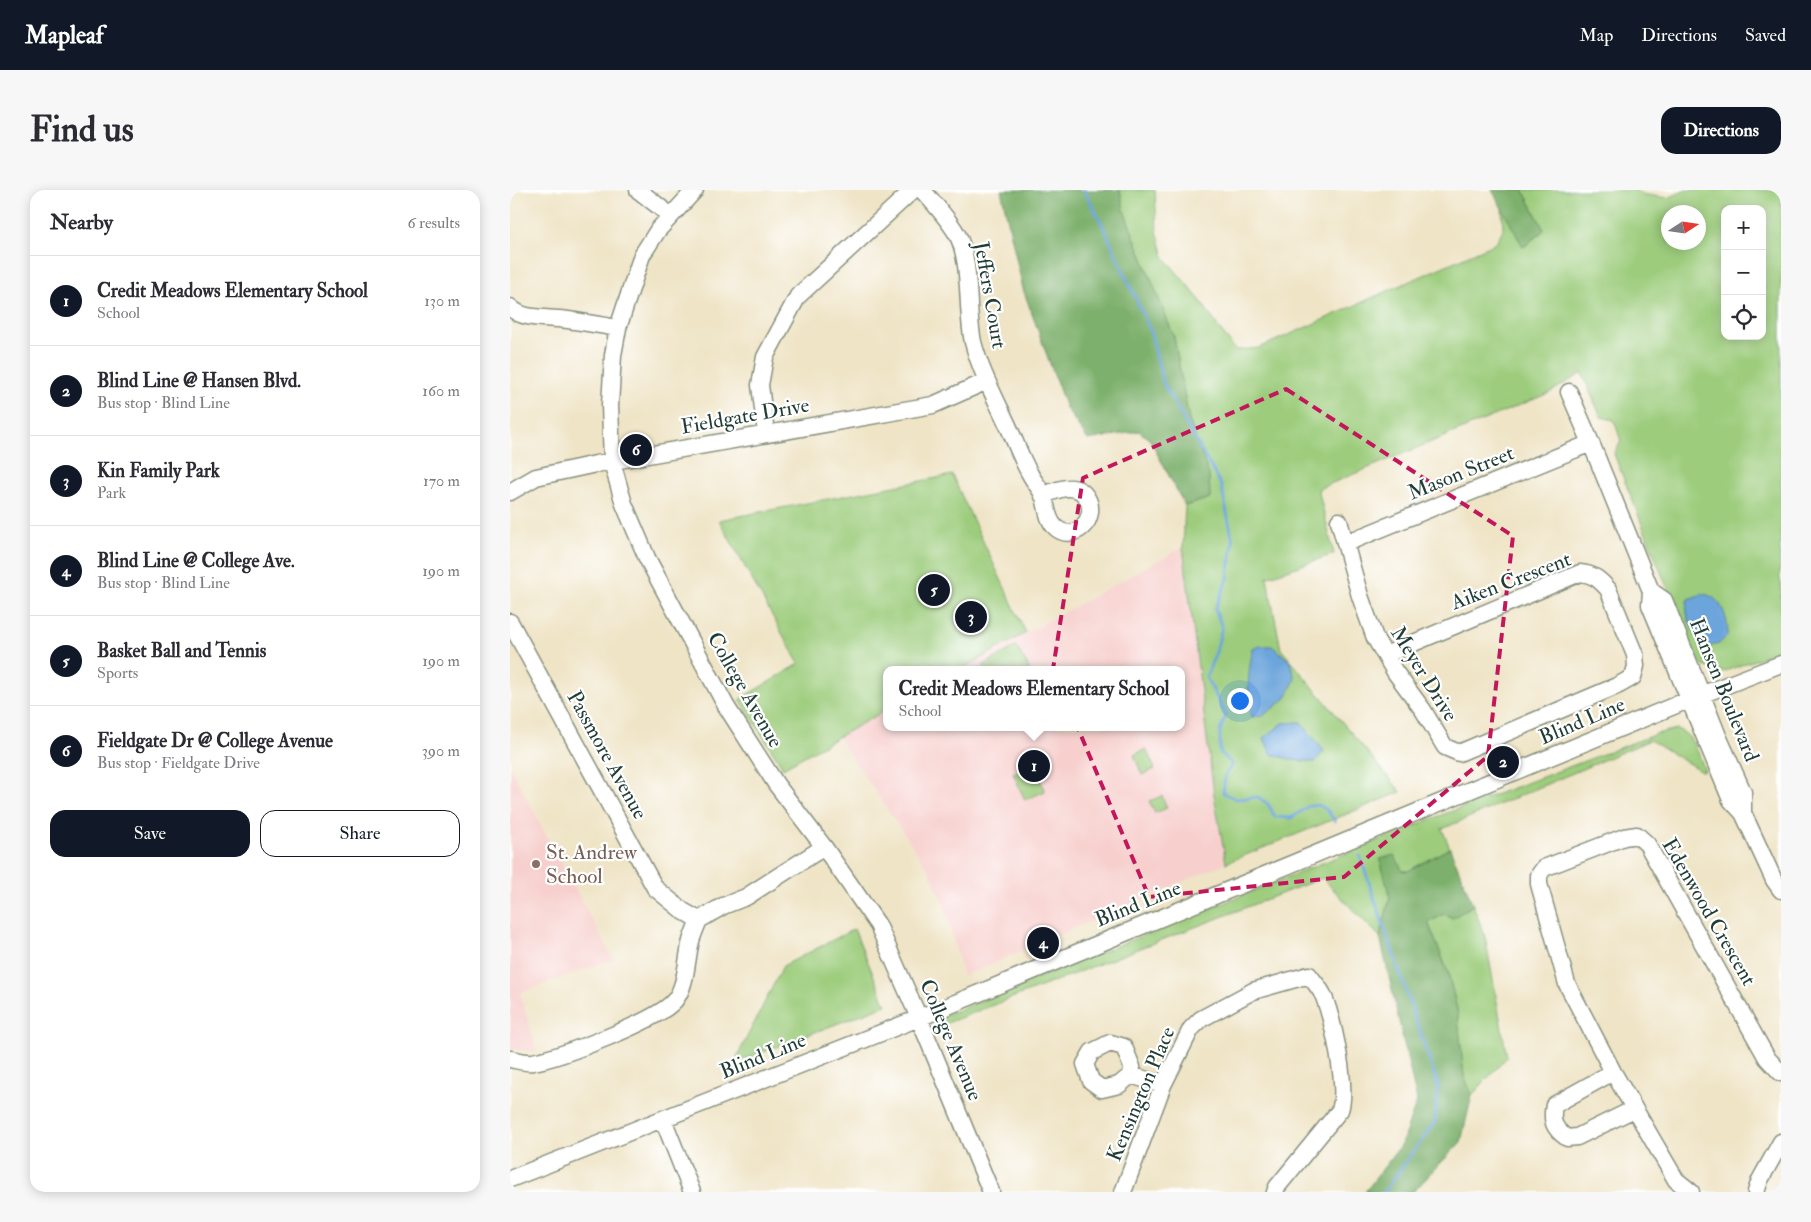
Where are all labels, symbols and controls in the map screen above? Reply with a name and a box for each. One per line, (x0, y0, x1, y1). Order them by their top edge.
text: Mapleaf (25, 20, 104, 51)
text: Map (1580, 24, 1613, 47)
text: Directions (1641, 24, 1717, 47)
text: Saved (1745, 24, 1786, 47)
button: Directions (1661, 107, 1781, 154)
text: Find us (30, 108, 134, 152)
north arrow (1661, 205, 1706, 250)
map controls (1721, 205, 1766, 340)
button: + (1721, 205, 1766, 250)
text: Nearby (50, 209, 113, 236)
text: 6 results (408, 213, 460, 233)
street label: Jeffers Court (967, 238, 1013, 351)
button: − (1721, 250, 1766, 295)
text: Credit Meadows Elementary School (97, 279, 368, 303)
text: 1 (63, 291, 69, 311)
text: 130 m (424, 291, 460, 311)
button: locate (1721, 295, 1766, 340)
text: School (97, 303, 140, 323)
text: Blind Line @ Hansen Blvd. (97, 369, 301, 393)
text: 2 (62, 381, 70, 401)
text: 160 m (422, 381, 460, 401)
street label: Fieldgate Drive (679, 391, 812, 441)
text: Bus stop · Blind Line (97, 393, 230, 413)
pin: 6 (620, 431, 652, 469)
street label: Mason Street (1404, 439, 1518, 506)
text: Kin Family Park (97, 459, 220, 483)
text: 3 (63, 471, 69, 491)
text: 170 m (423, 471, 460, 491)
text: Park (97, 483, 126, 503)
street label: Aiken Crescent (1446, 546, 1575, 617)
text: Blind Line @ College Ave. (97, 549, 295, 573)
text: 4 (62, 561, 70, 581)
text: 190 m (422, 561, 460, 581)
pin: 5 (918, 571, 950, 609)
text: Bus stop · Blind Line (97, 573, 230, 593)
pin: 3 (955, 598, 987, 636)
street label: Hansen Boulevard (1683, 614, 1765, 766)
street label: Meyer Drive (1384, 621, 1464, 727)
street label: College Avenue (701, 627, 789, 753)
text: Basket Ball and Tennis (97, 639, 266, 663)
text: 5 (62, 651, 70, 671)
text: 190 m (422, 651, 460, 671)
text: Sports (97, 663, 138, 683)
popup (883, 666, 1185, 731)
text: Credit Meadows Elementary School (899, 677, 1169, 701)
street label: Passmore Avenue (561, 686, 654, 824)
your location (1227, 688, 1253, 714)
street label: Blind Line (1535, 691, 1629, 751)
text: School (899, 701, 942, 721)
text: Fieldgate Dr @ College Avenue (97, 729, 333, 753)
text: 6 (62, 741, 70, 761)
text: 390 m (422, 741, 460, 761)
pin: 2 (1487, 743, 1519, 781)
pin: 1 (1018, 747, 1050, 785)
text: Bus stop · Fieldgate Drive (97, 753, 260, 773)
button: Save (50, 810, 250, 857)
button: Share (260, 810, 460, 857)
street label: Edenwood Crescent (1656, 833, 1762, 991)
place label: St. Andrew School (546, 839, 638, 890)
marker: St. Andrew School (530, 858, 542, 870)
street label: Blind Line (1091, 874, 1185, 933)
pin: 4 (1027, 924, 1059, 962)
street label: College Avenue (913, 975, 989, 1105)
street label: Kensington Place (1101, 1022, 1182, 1165)
street label: Blind Line (716, 1026, 810, 1085)

